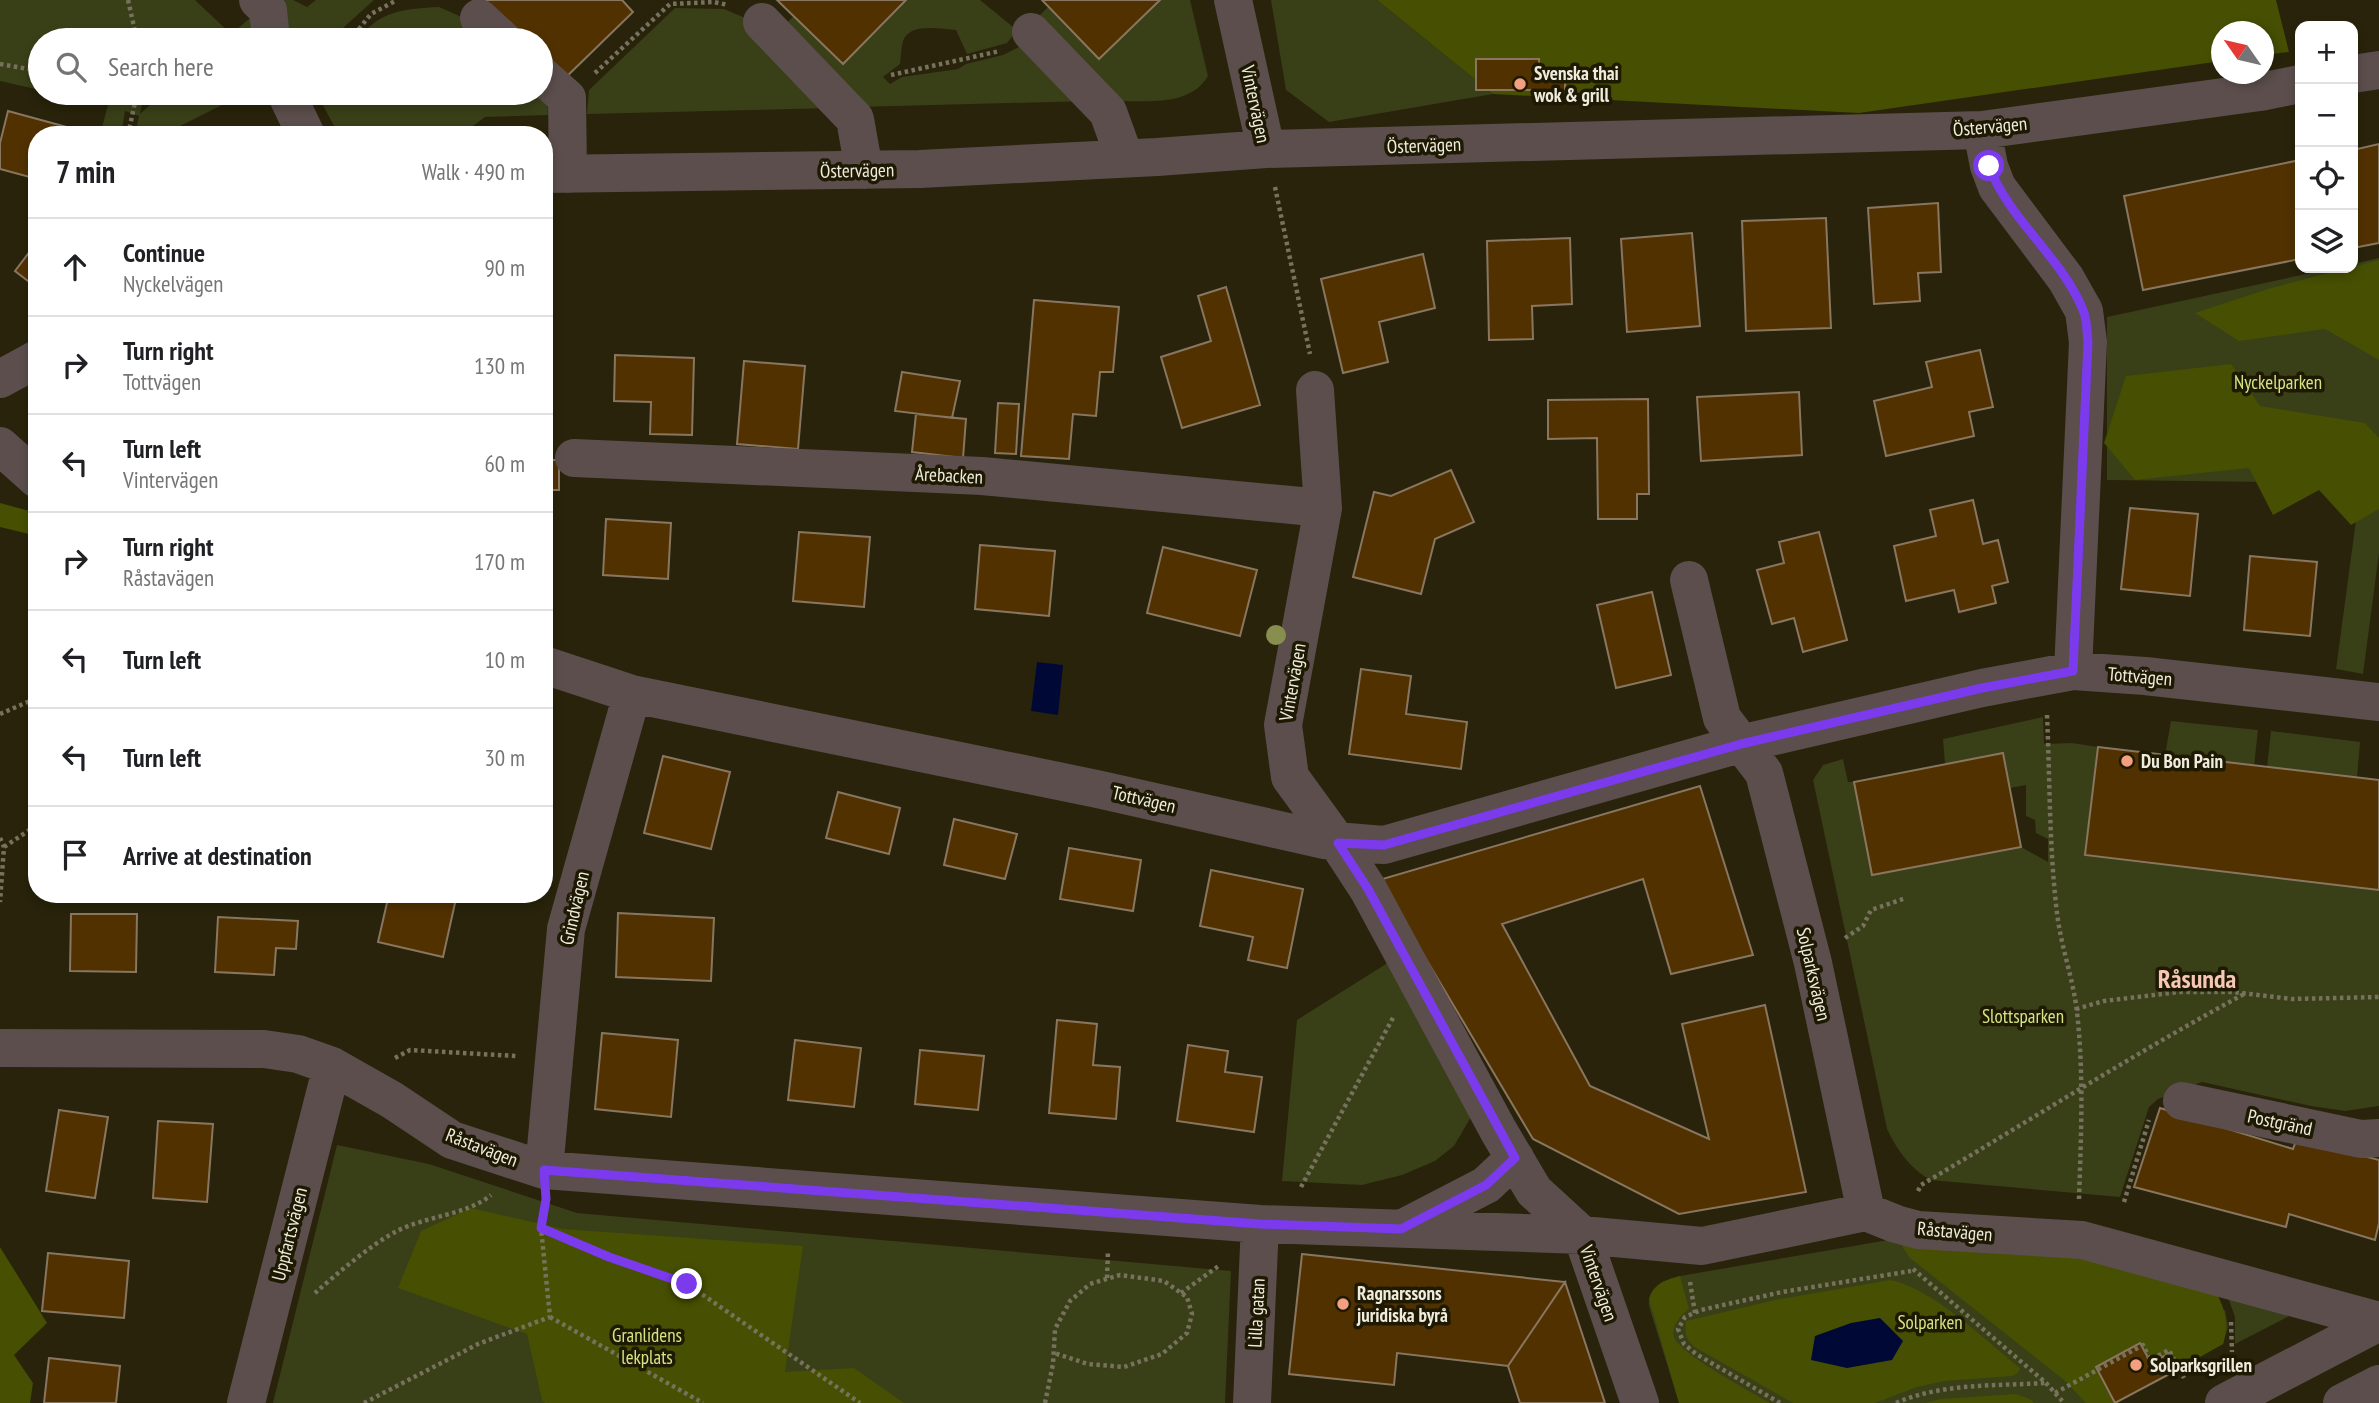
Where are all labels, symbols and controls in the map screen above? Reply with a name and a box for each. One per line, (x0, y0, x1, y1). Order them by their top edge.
north arrow (2211, 21, 2274, 84)
map controls (2295, 21, 2358, 273)
button: + (2295, 21, 2358, 84)
search box (28, 28, 553, 105)
icon: search (52, 48, 90, 86)
text: Search here (108, 50, 214, 83)
place label: Svenska thai wok & grill (1533, 61, 1619, 107)
street label: Vintervägen (1236, 62, 1276, 145)
marker: Svenska thai wok & grill (1512, 76, 1528, 92)
button: − (2295, 84, 2358, 147)
street label: Östervägen (1952, 111, 2028, 141)
street label: Östervägen (1386, 132, 1462, 158)
button: locate (2295, 147, 2358, 210)
route start (1973, 150, 2004, 181)
text: 7 min (56, 152, 115, 191)
text: Walk · 490 m (422, 157, 525, 186)
street label: Östervägen (820, 157, 894, 183)
button: layers (2295, 210, 2358, 273)
text: Continue (123, 236, 205, 269)
icon: ahead (56, 248, 94, 286)
text: 90 m (484, 253, 525, 282)
text: Nyckelvägen (123, 269, 223, 298)
text: Turn right (123, 334, 214, 367)
icon: right (56, 346, 94, 384)
text: 130 m (474, 351, 525, 380)
text: Tottvägen (123, 367, 201, 396)
park label: Nyckelparken (2234, 370, 2322, 394)
text: Turn left (123, 432, 201, 465)
icon: left (56, 444, 94, 482)
text: 60 m (484, 449, 525, 478)
street label: Årebacken (914, 461, 984, 489)
text: Vintervägen (123, 465, 218, 494)
text: Turn right (123, 530, 214, 563)
icon: right (56, 542, 94, 580)
text: 170 m (474, 547, 525, 576)
text: Råstavägen (123, 563, 214, 592)
icon: left (56, 640, 94, 678)
street label: Vintervägen (1273, 641, 1311, 724)
text: Turn left (123, 643, 201, 676)
text: 10 m (484, 645, 525, 674)
street label: Tottvägen (2107, 661, 2173, 691)
icon: left (56, 738, 94, 776)
text: Turn left (123, 741, 201, 774)
text: 30 m (484, 743, 525, 772)
place label: Du Bon Pain (2141, 749, 2223, 773)
marker: Du Bon Pain (2119, 753, 2135, 769)
street label: Tottvägen (1110, 780, 1178, 818)
icon: arrive (56, 836, 94, 874)
text: Arrive at destination (123, 839, 312, 872)
street label: Grindvägen (554, 869, 594, 947)
street label: Solparksvägen (1792, 925, 1836, 1023)
district label: Råsunda (2158, 962, 2236, 995)
park label: Slottsparken (1982, 1004, 2064, 1028)
street label: Postgränd (2246, 1103, 2314, 1141)
street label: Råstavägen (443, 1122, 521, 1172)
street label: Uppfartsvägen (266, 1185, 312, 1283)
street label: Råstavägen (1916, 1216, 1994, 1246)
street label: Vintervägen (1575, 1241, 1623, 1324)
route end (671, 1268, 702, 1299)
street label: Lilla gatan (1242, 1278, 1270, 1348)
place label: Ragnarssons juridiska byrå (1356, 1281, 1448, 1327)
marker: Ragnarssons juridiska byrå (1335, 1296, 1351, 1312)
park label: Solparken (1897, 1310, 1963, 1334)
park label: Granlidens lekplats (612, 1323, 682, 1369)
place label: Solparksgrillen (2150, 1353, 2252, 1377)
marker: Solparksgrillen (2128, 1357, 2144, 1373)

